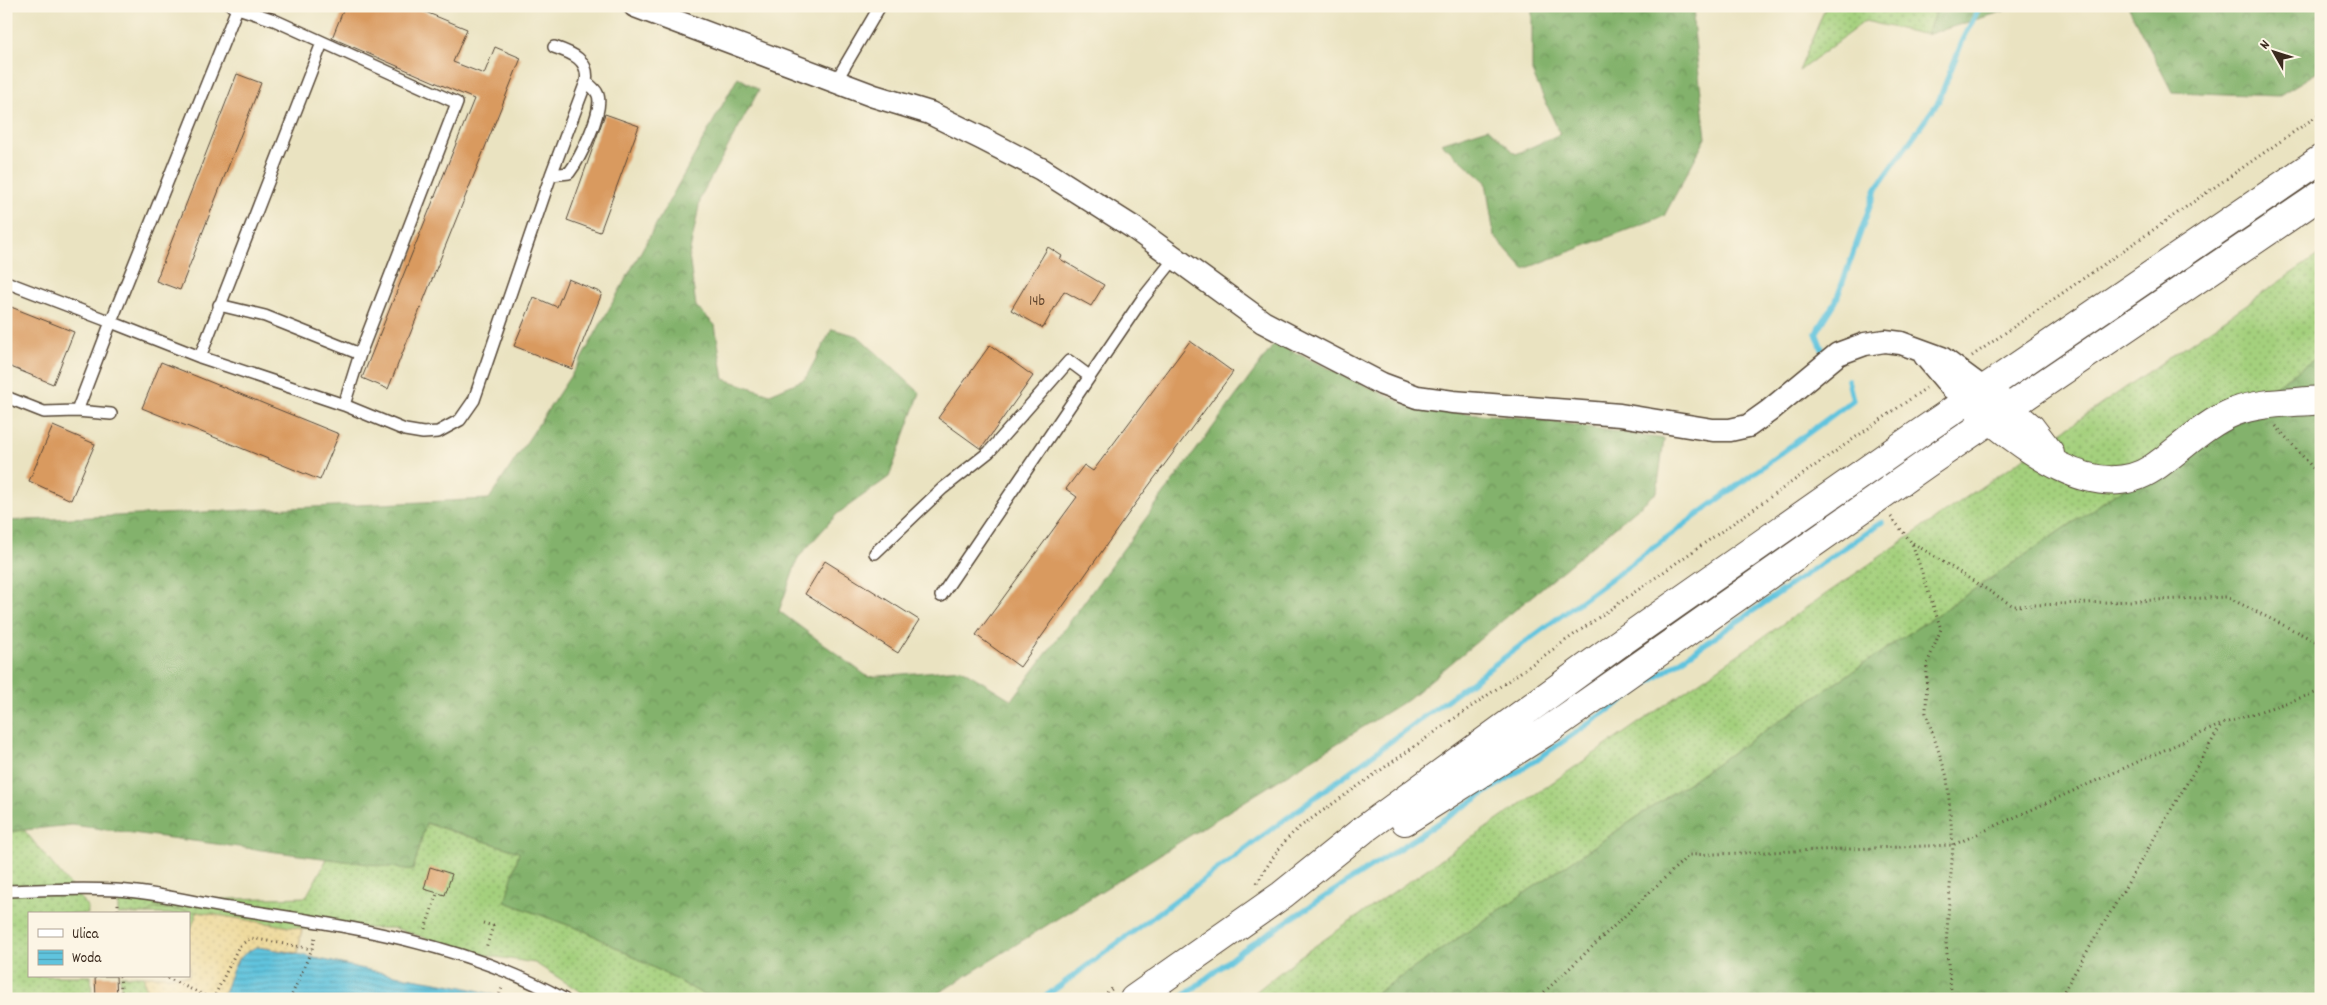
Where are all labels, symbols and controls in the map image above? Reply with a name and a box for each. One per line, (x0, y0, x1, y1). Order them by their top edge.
north arrow (2250, 28, 2300, 78)
text: N (2256, 36, 2275, 54)
house number: 14b (1029, 291, 1045, 313)
legend (28, 912, 190, 978)
text: Ulica (72, 924, 100, 946)
text: Woda (72, 948, 102, 970)

